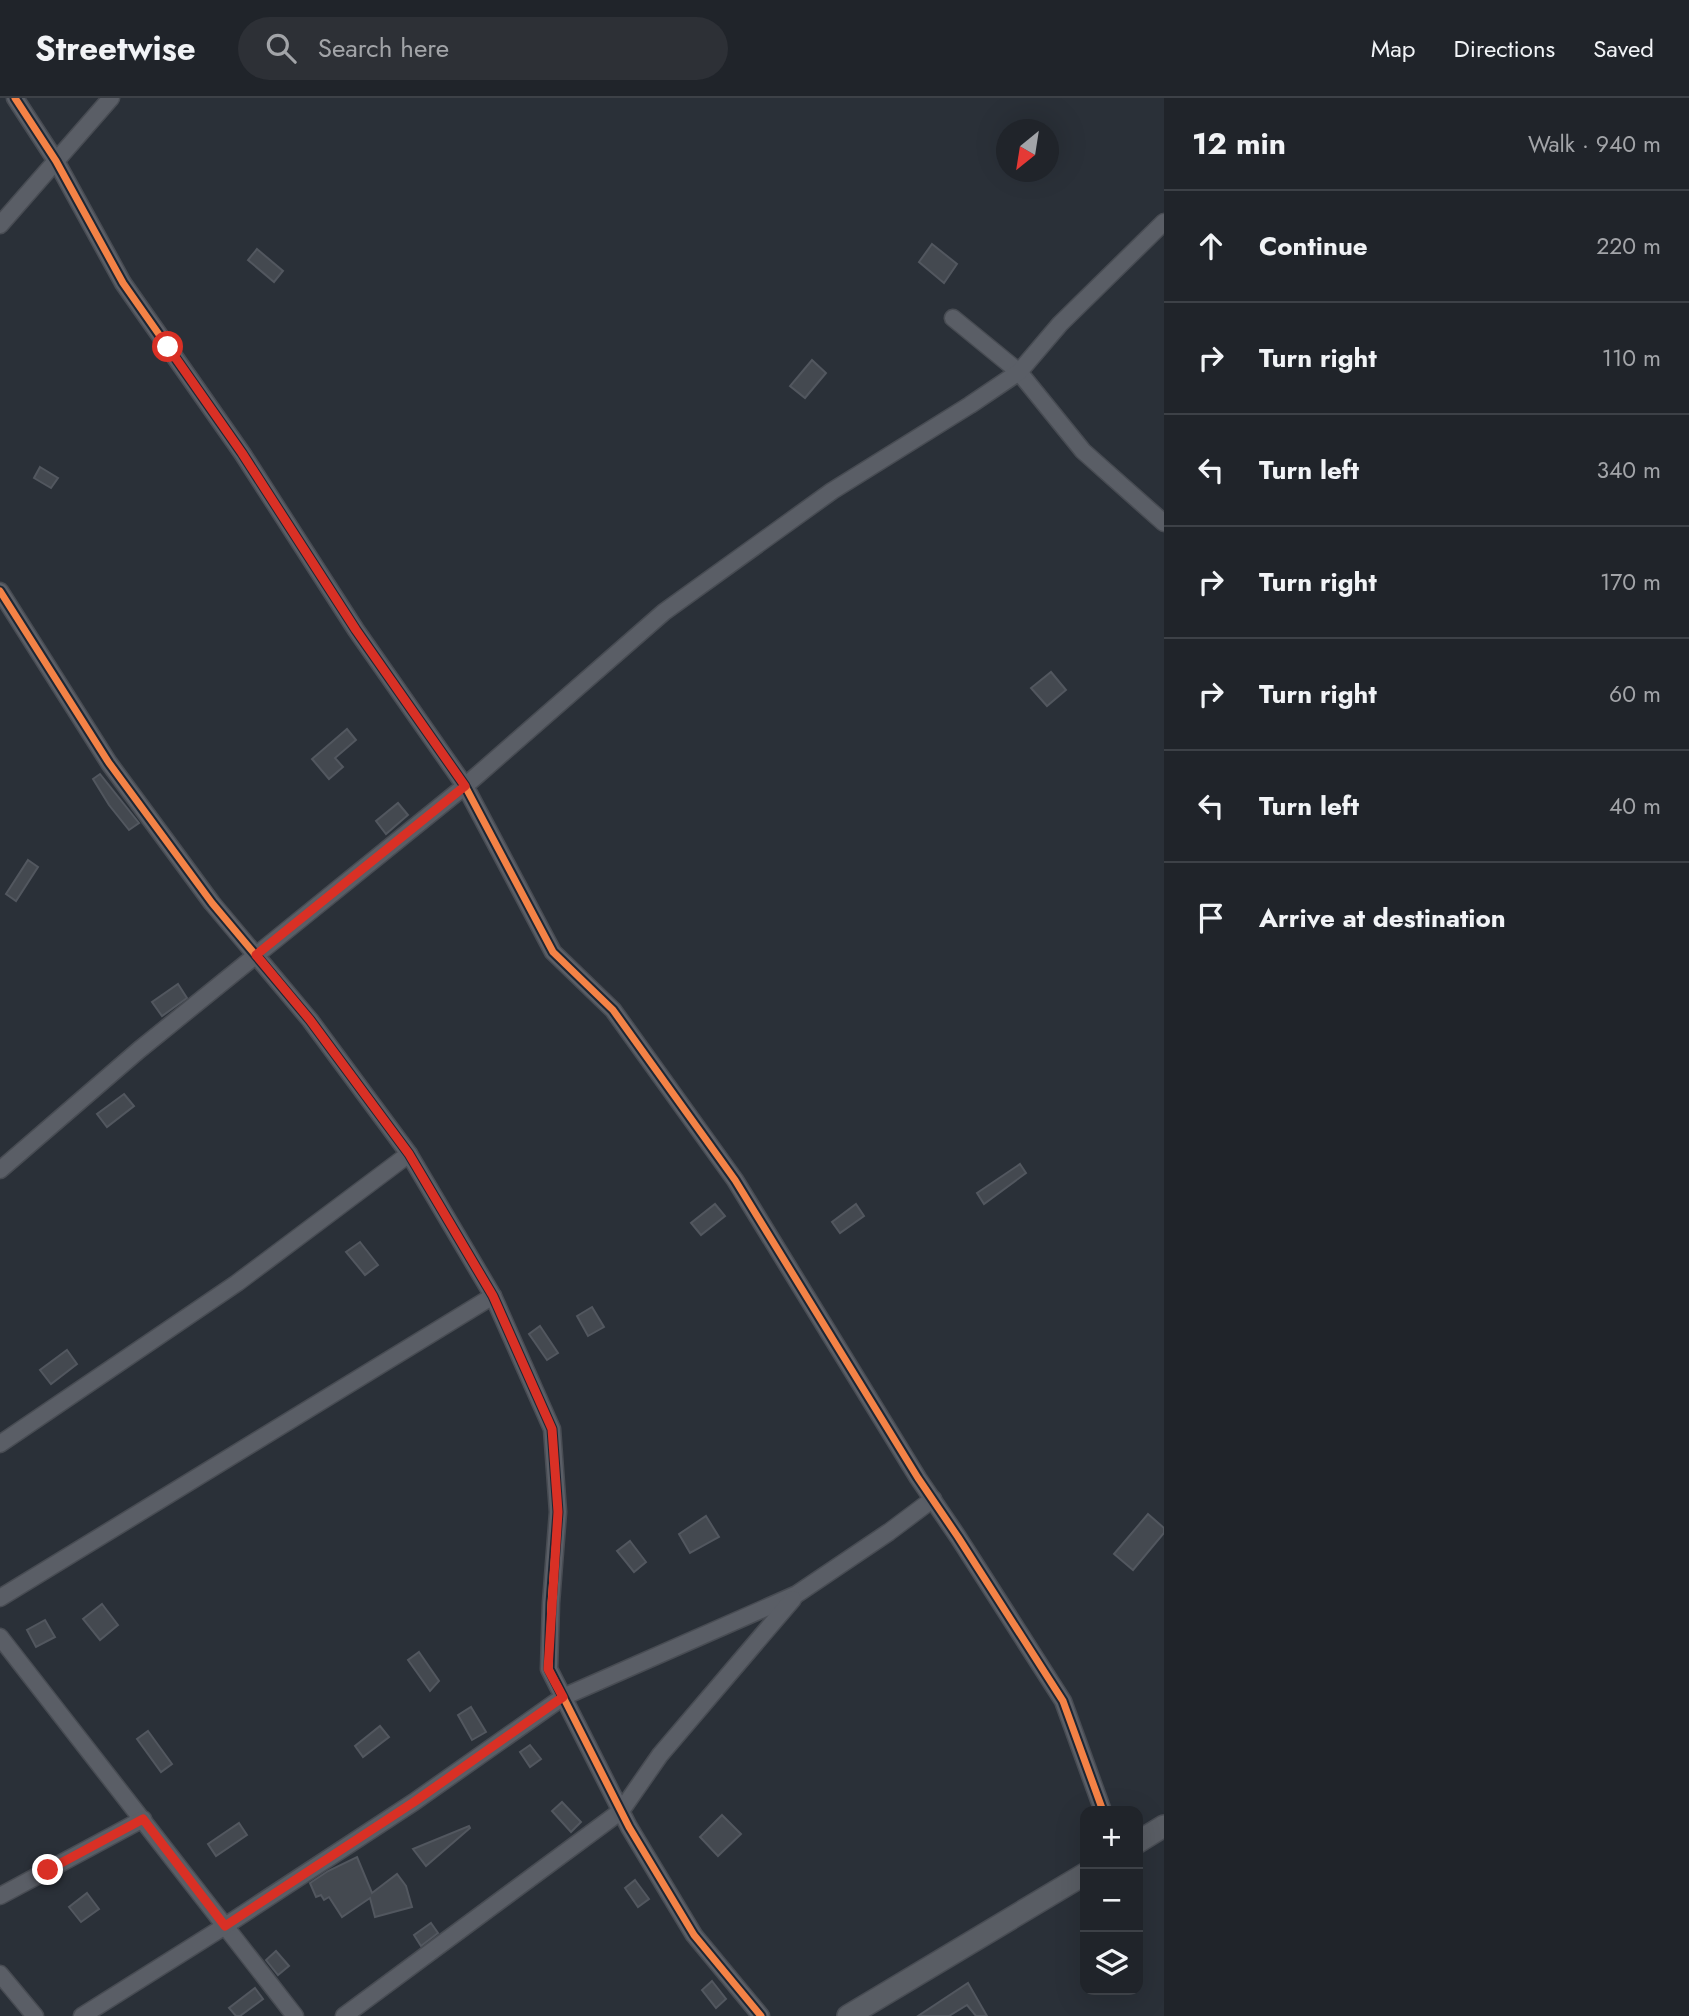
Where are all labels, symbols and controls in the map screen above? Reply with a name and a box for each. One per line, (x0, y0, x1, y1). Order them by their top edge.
search box (238, 17, 728, 80)
text: Streetwise (35, 25, 196, 72)
icon: search (262, 29, 300, 67)
text: Search here (318, 29, 449, 67)
text: Map (1371, 31, 1416, 66)
text: Directions (1454, 31, 1555, 66)
text: Saved (1593, 31, 1654, 66)
north arrow (996, 119, 1059, 182)
text: 12 min (1192, 122, 1286, 165)
text: Walk · 940 m (1528, 127, 1661, 161)
icon: ahead (1192, 227, 1230, 265)
text: Continue (1259, 227, 1368, 265)
text: 220 m (1596, 229, 1661, 263)
route start (152, 331, 183, 362)
icon: right (1192, 339, 1230, 377)
text: Turn right (1259, 339, 1377, 377)
text: 110 m (1602, 341, 1661, 375)
icon: left (1192, 451, 1230, 489)
text: Turn left (1259, 451, 1359, 489)
text: 340 m (1596, 453, 1661, 487)
icon: right (1192, 563, 1230, 601)
text: Turn right (1259, 563, 1377, 601)
text: 170 m (1600, 565, 1661, 599)
icon: right (1192, 675, 1230, 713)
text: Turn right (1259, 675, 1377, 713)
text: 60 m (1609, 677, 1661, 711)
icon: left (1192, 787, 1230, 825)
text: Turn left (1259, 787, 1359, 825)
text: 40 m (1609, 789, 1661, 823)
icon: arrive (1192, 899, 1230, 937)
text: Arrive at destination (1259, 899, 1506, 937)
map controls (1080, 1806, 1143, 1995)
button: + (1080, 1806, 1143, 1869)
route end (32, 1854, 63, 1885)
button: − (1080, 1869, 1143, 1932)
button: layers (1080, 1932, 1143, 1995)

